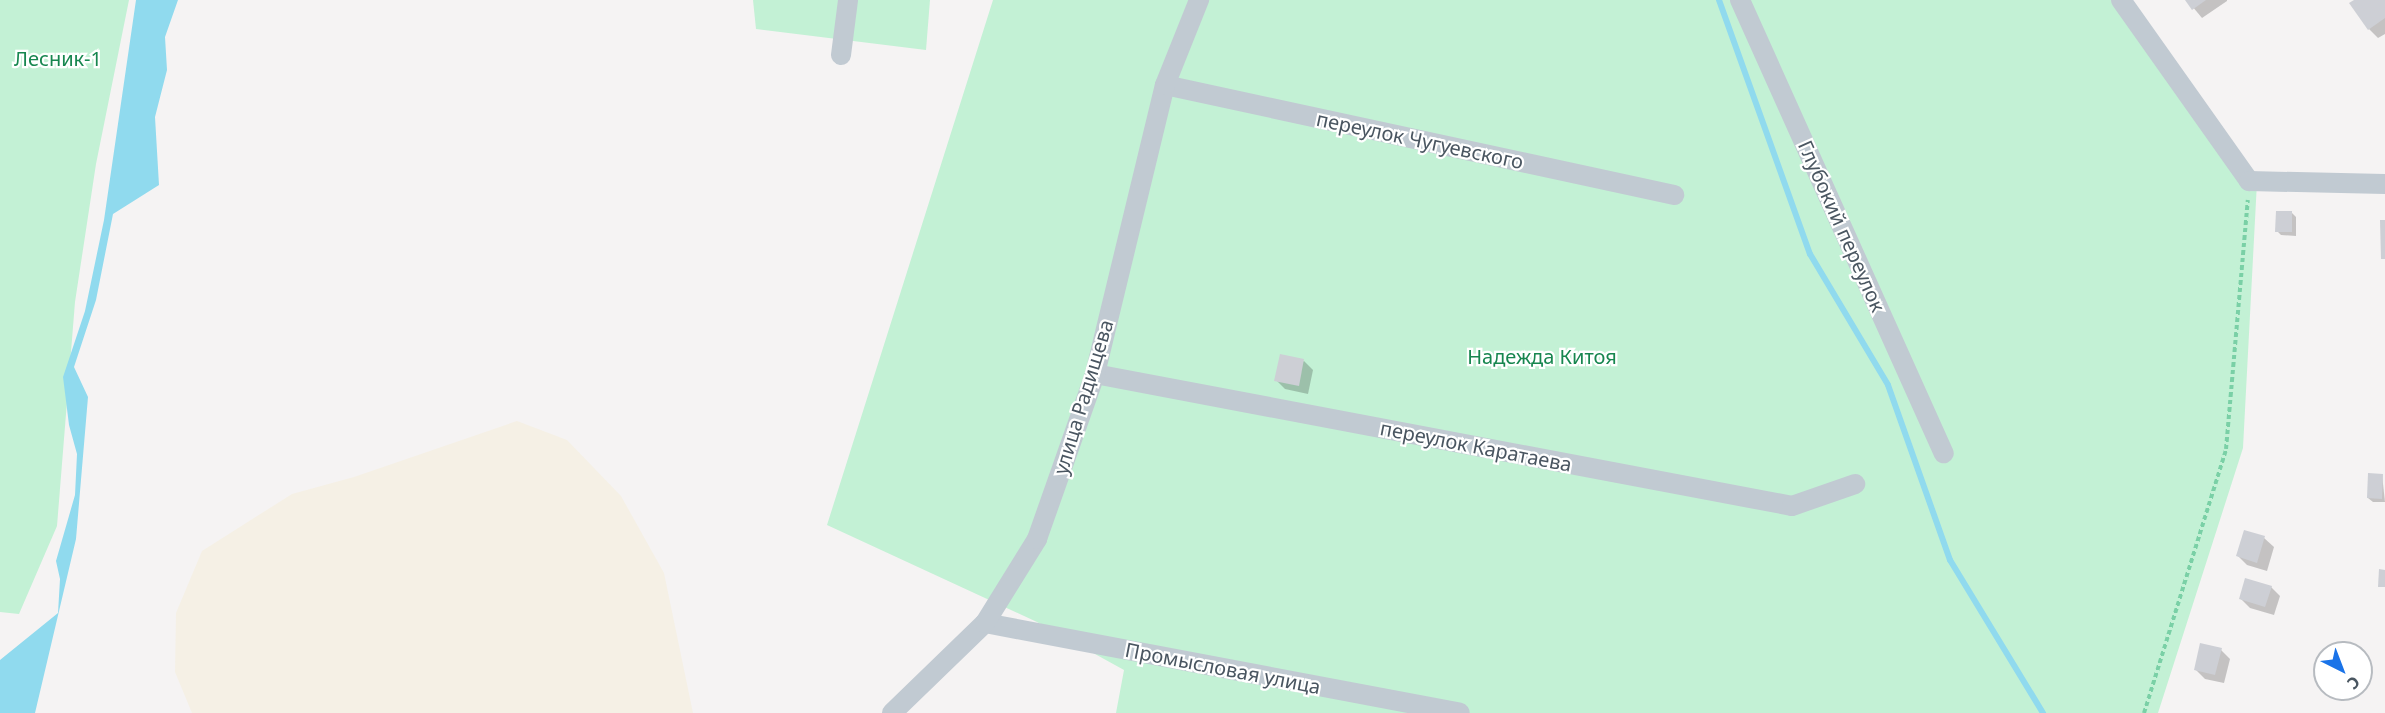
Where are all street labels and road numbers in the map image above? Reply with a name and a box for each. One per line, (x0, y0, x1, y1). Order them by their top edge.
street label: переулок Чугуевского (1314, 106, 1526, 174)
street label: Глубокий переулок (1793, 137, 1891, 315)
street label: улица Радищева (1048, 317, 1118, 477)
street label: переулок Каратаева (1378, 416, 1574, 476)
street label: Промысловая улица (1123, 637, 1323, 699)

